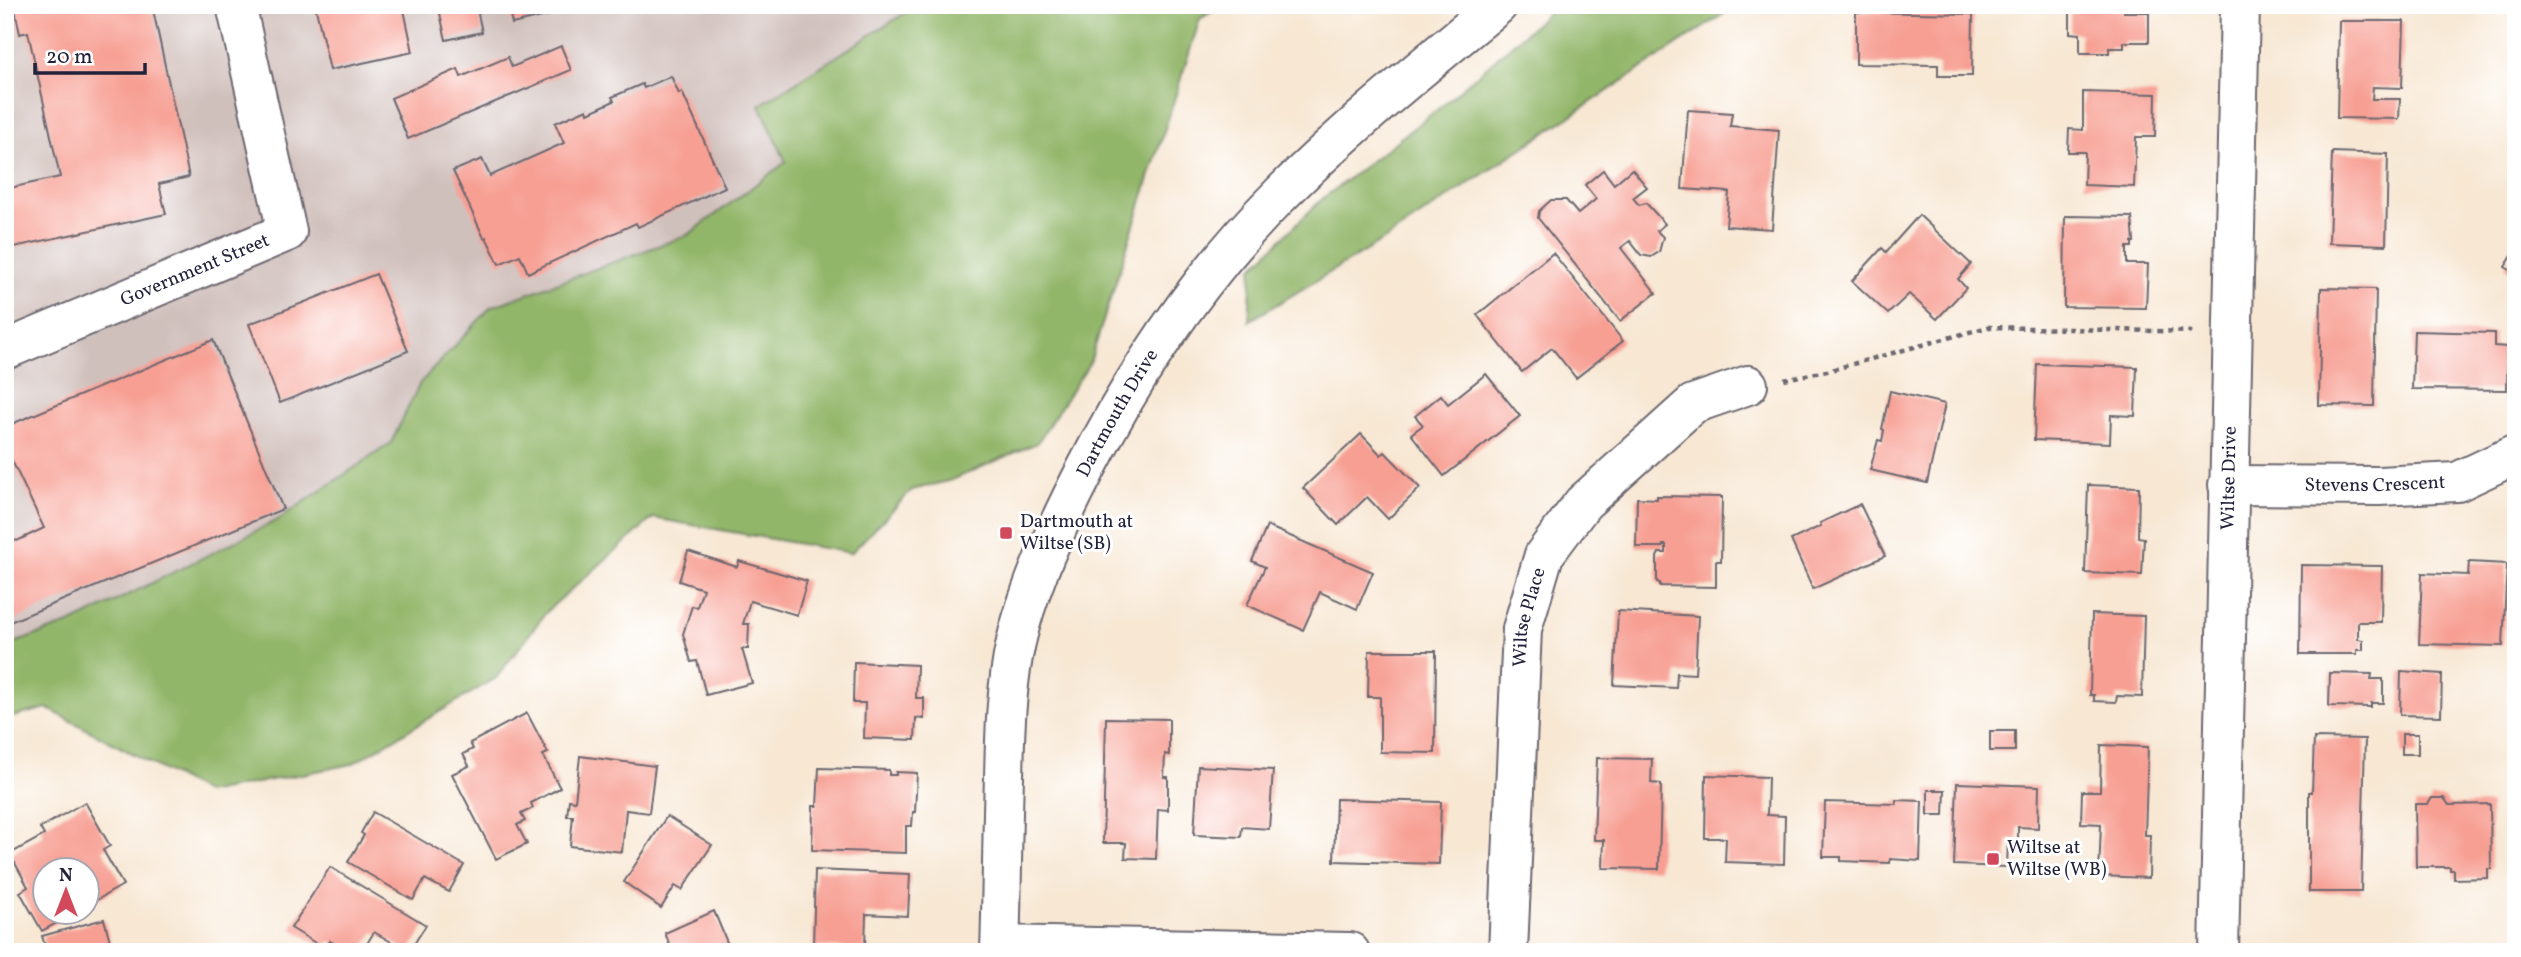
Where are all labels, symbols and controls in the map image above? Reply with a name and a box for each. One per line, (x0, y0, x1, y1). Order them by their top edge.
scale bar (35, 32, 145, 76)
text: 20 m (46, 43, 92, 72)
street label: Government Street (116, 228, 274, 313)
street label: Dartmouth Drive (1071, 344, 1165, 482)
street label: Wiltse Drive (2215, 426, 2244, 530)
street label: Stevens Crescent (2304, 470, 2446, 499)
place label: Dartmouth at Wiltse (SB) (1020, 509, 1134, 557)
marker: Dartmouth at Wiltse (SB) (998, 525, 1014, 541)
street label: Wiltse Place (1507, 565, 1553, 667)
place label: Wiltse at Wiltse (WB) (2007, 835, 2106, 883)
marker: Wiltse at Wiltse (WB) (1985, 851, 2001, 867)
north arrow (32, 856, 102, 926)
text: N (59, 863, 73, 889)

